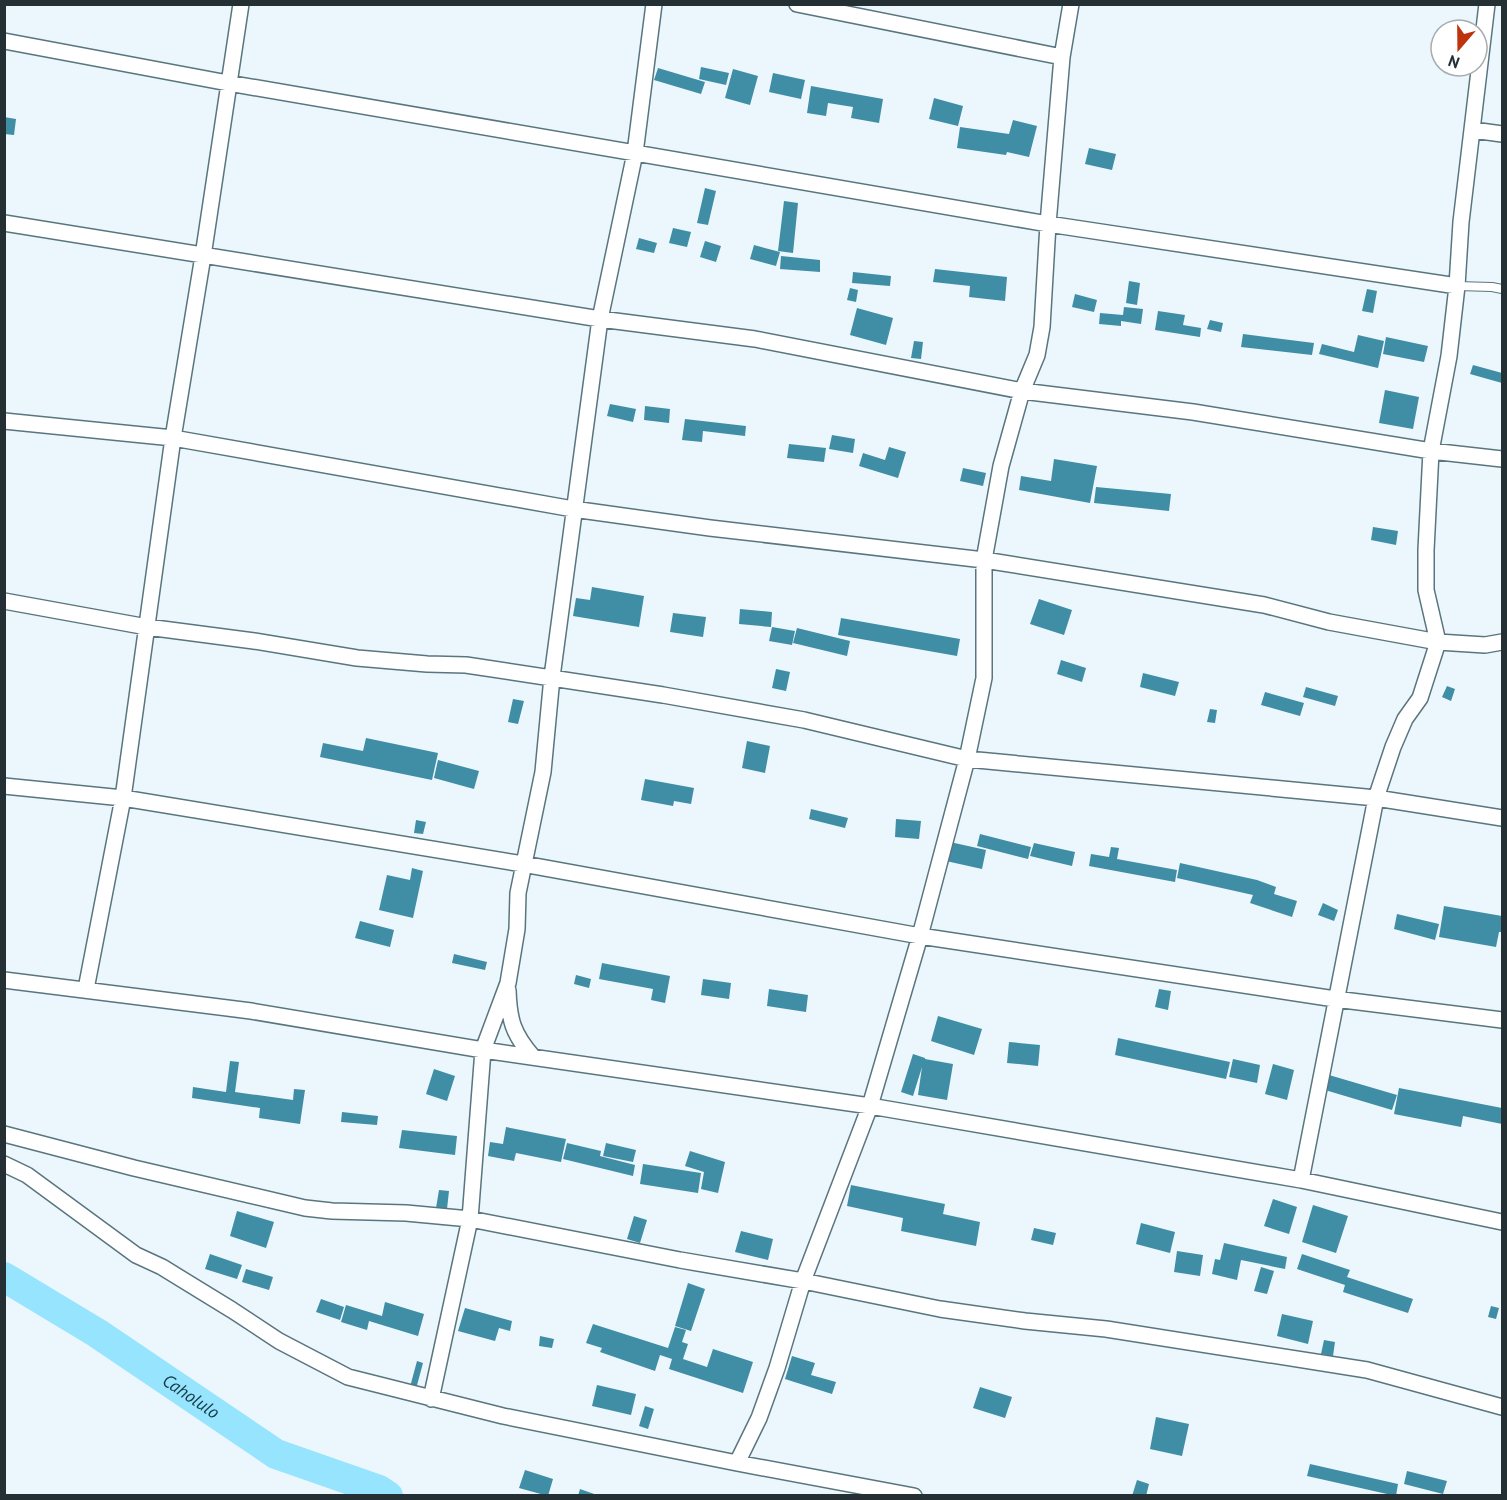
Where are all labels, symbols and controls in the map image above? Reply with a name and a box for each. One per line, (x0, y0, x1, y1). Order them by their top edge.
north arrow (1429, 18, 1489, 78)
text: N (1446, 51, 1462, 73)
water label: Caholulo (158, 1369, 224, 1424)

